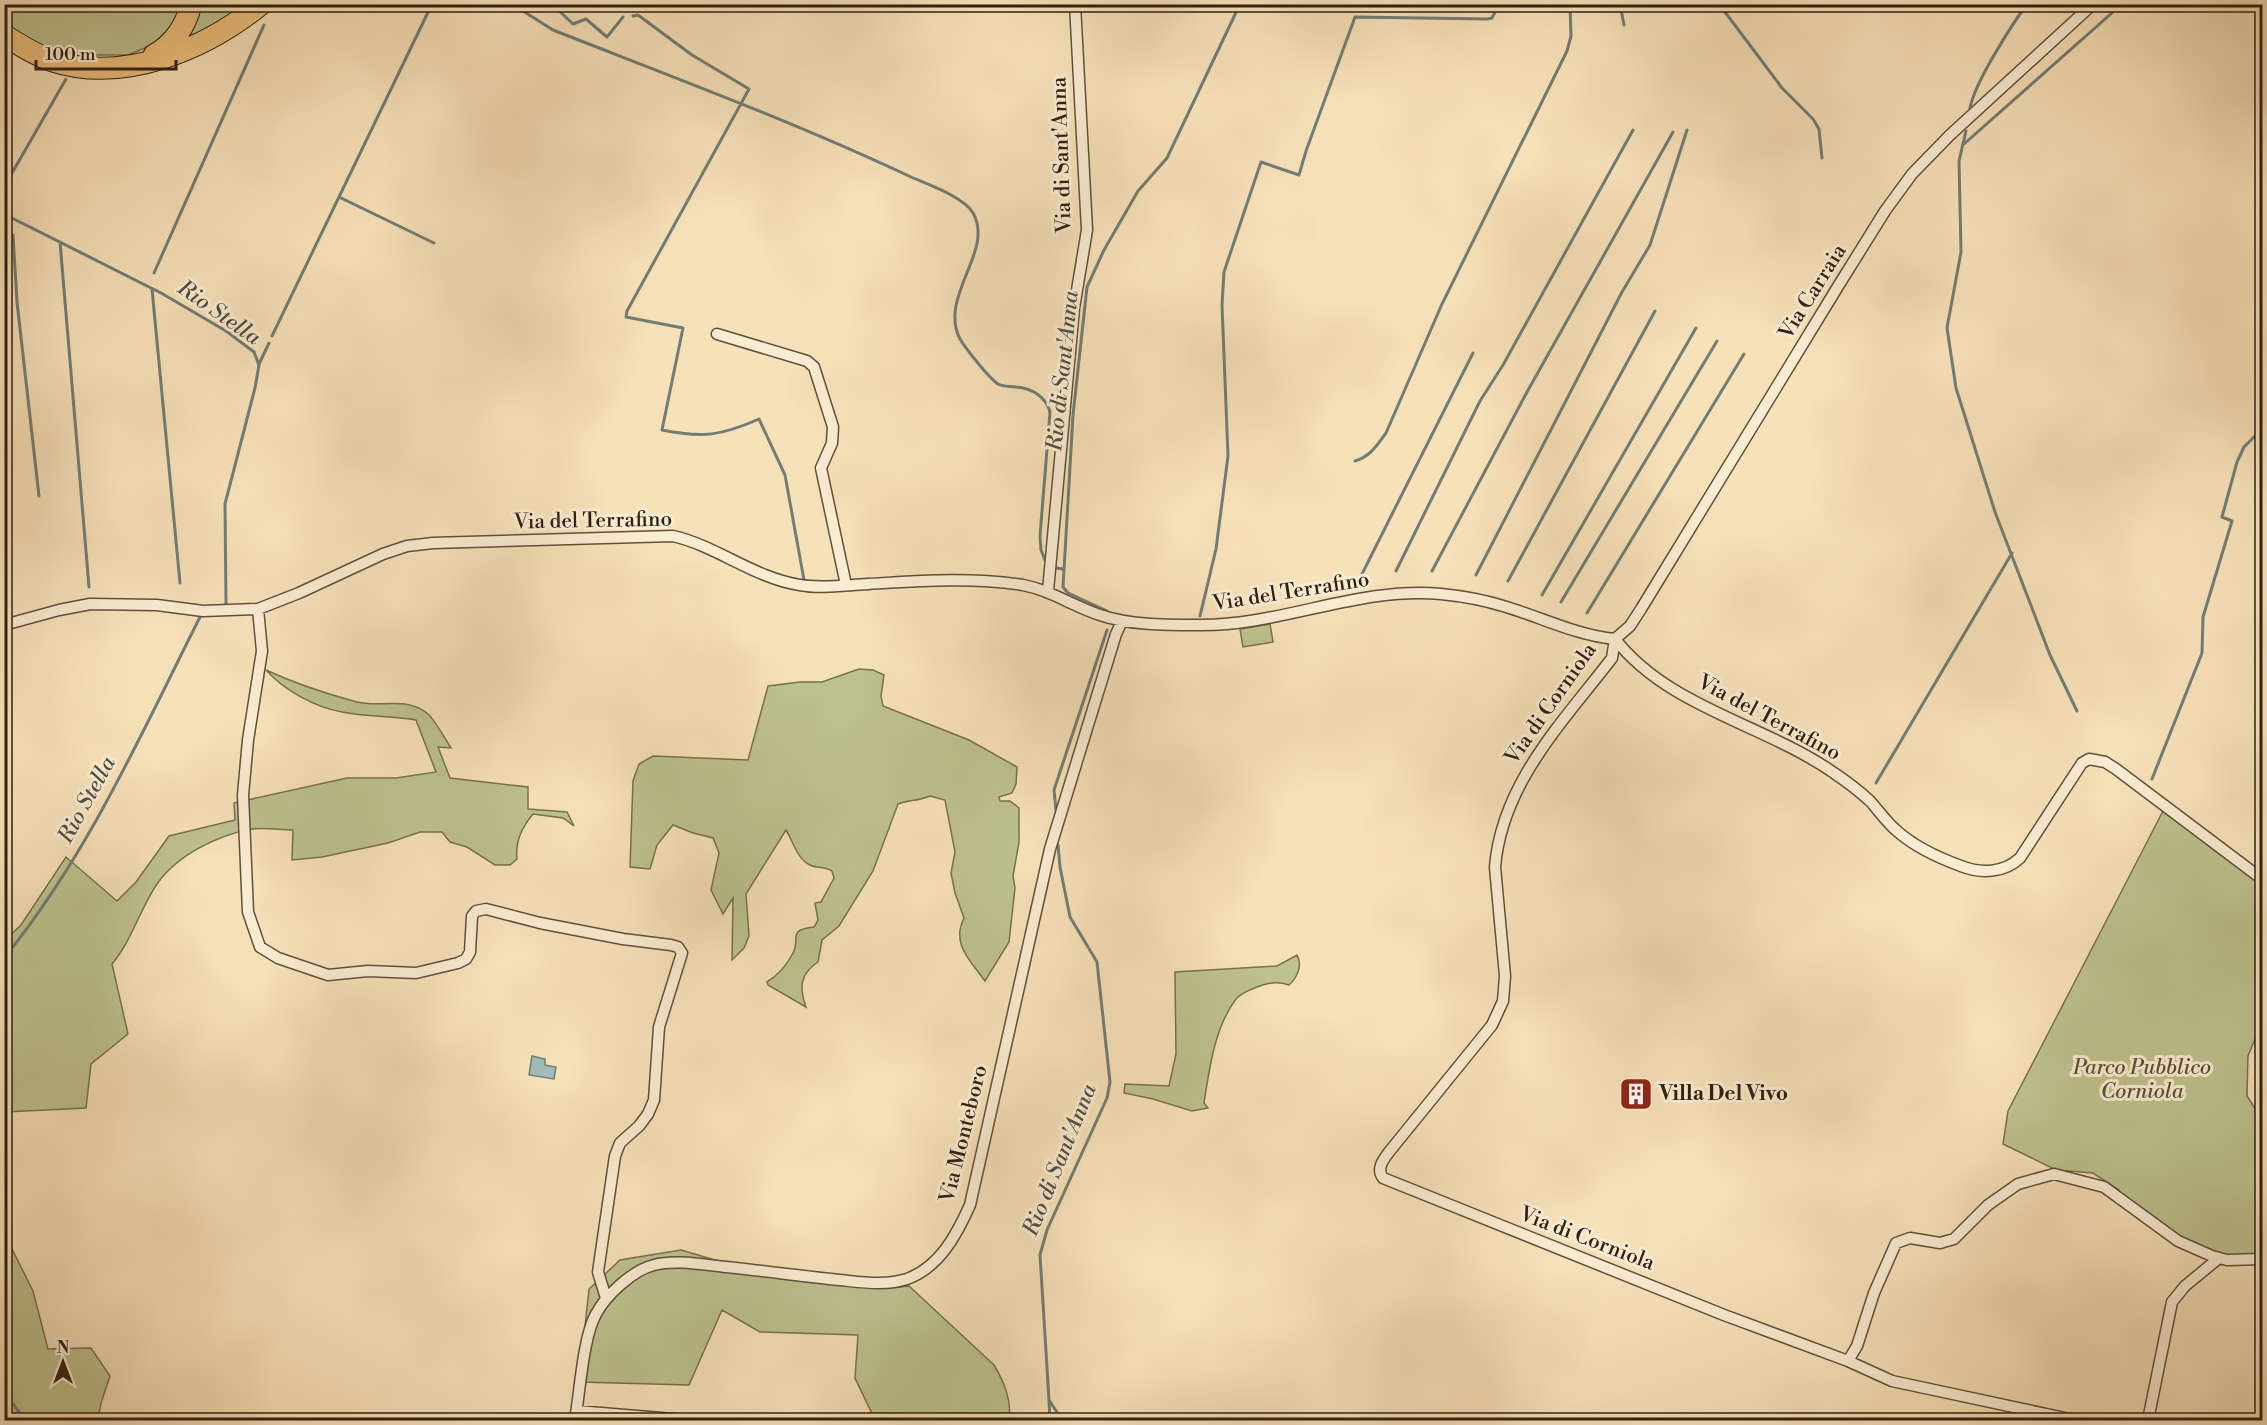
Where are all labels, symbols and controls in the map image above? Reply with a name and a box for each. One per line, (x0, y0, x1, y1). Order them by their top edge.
scale bar (36, 33, 176, 71)
text: 100 m (45, 43, 96, 66)
street label: Via di Sant'Anna (1046, 76, 1078, 235)
street label: Via Carraia (1773, 239, 1853, 345)
water label: Rio Stella (172, 274, 266, 352)
water label: Rio di Sant'Anna (1041, 289, 1085, 454)
street label: Via del Terrafino (513, 507, 672, 535)
street label: Via del Terrafino (1210, 567, 1371, 617)
street label: Via di Corniola (1499, 638, 1603, 771)
street label: Via del Terrafino (1692, 669, 1845, 767)
water label: Rio Stella (52, 751, 122, 849)
park label: Parco Pubblico Corniola (2072, 1055, 2211, 1105)
street label: Via Monteboro (934, 1063, 994, 1206)
building icon: Villa Del Vivo (1618, 1076, 1654, 1112)
water label: Rio di Sant'Anna (1017, 1079, 1103, 1241)
place label: Villa Del Vivo (1658, 1081, 1788, 1107)
street label: Via di Corniola (1515, 1201, 1659, 1277)
north arrow (33, 1332, 93, 1392)
text: N (57, 1338, 70, 1358)

